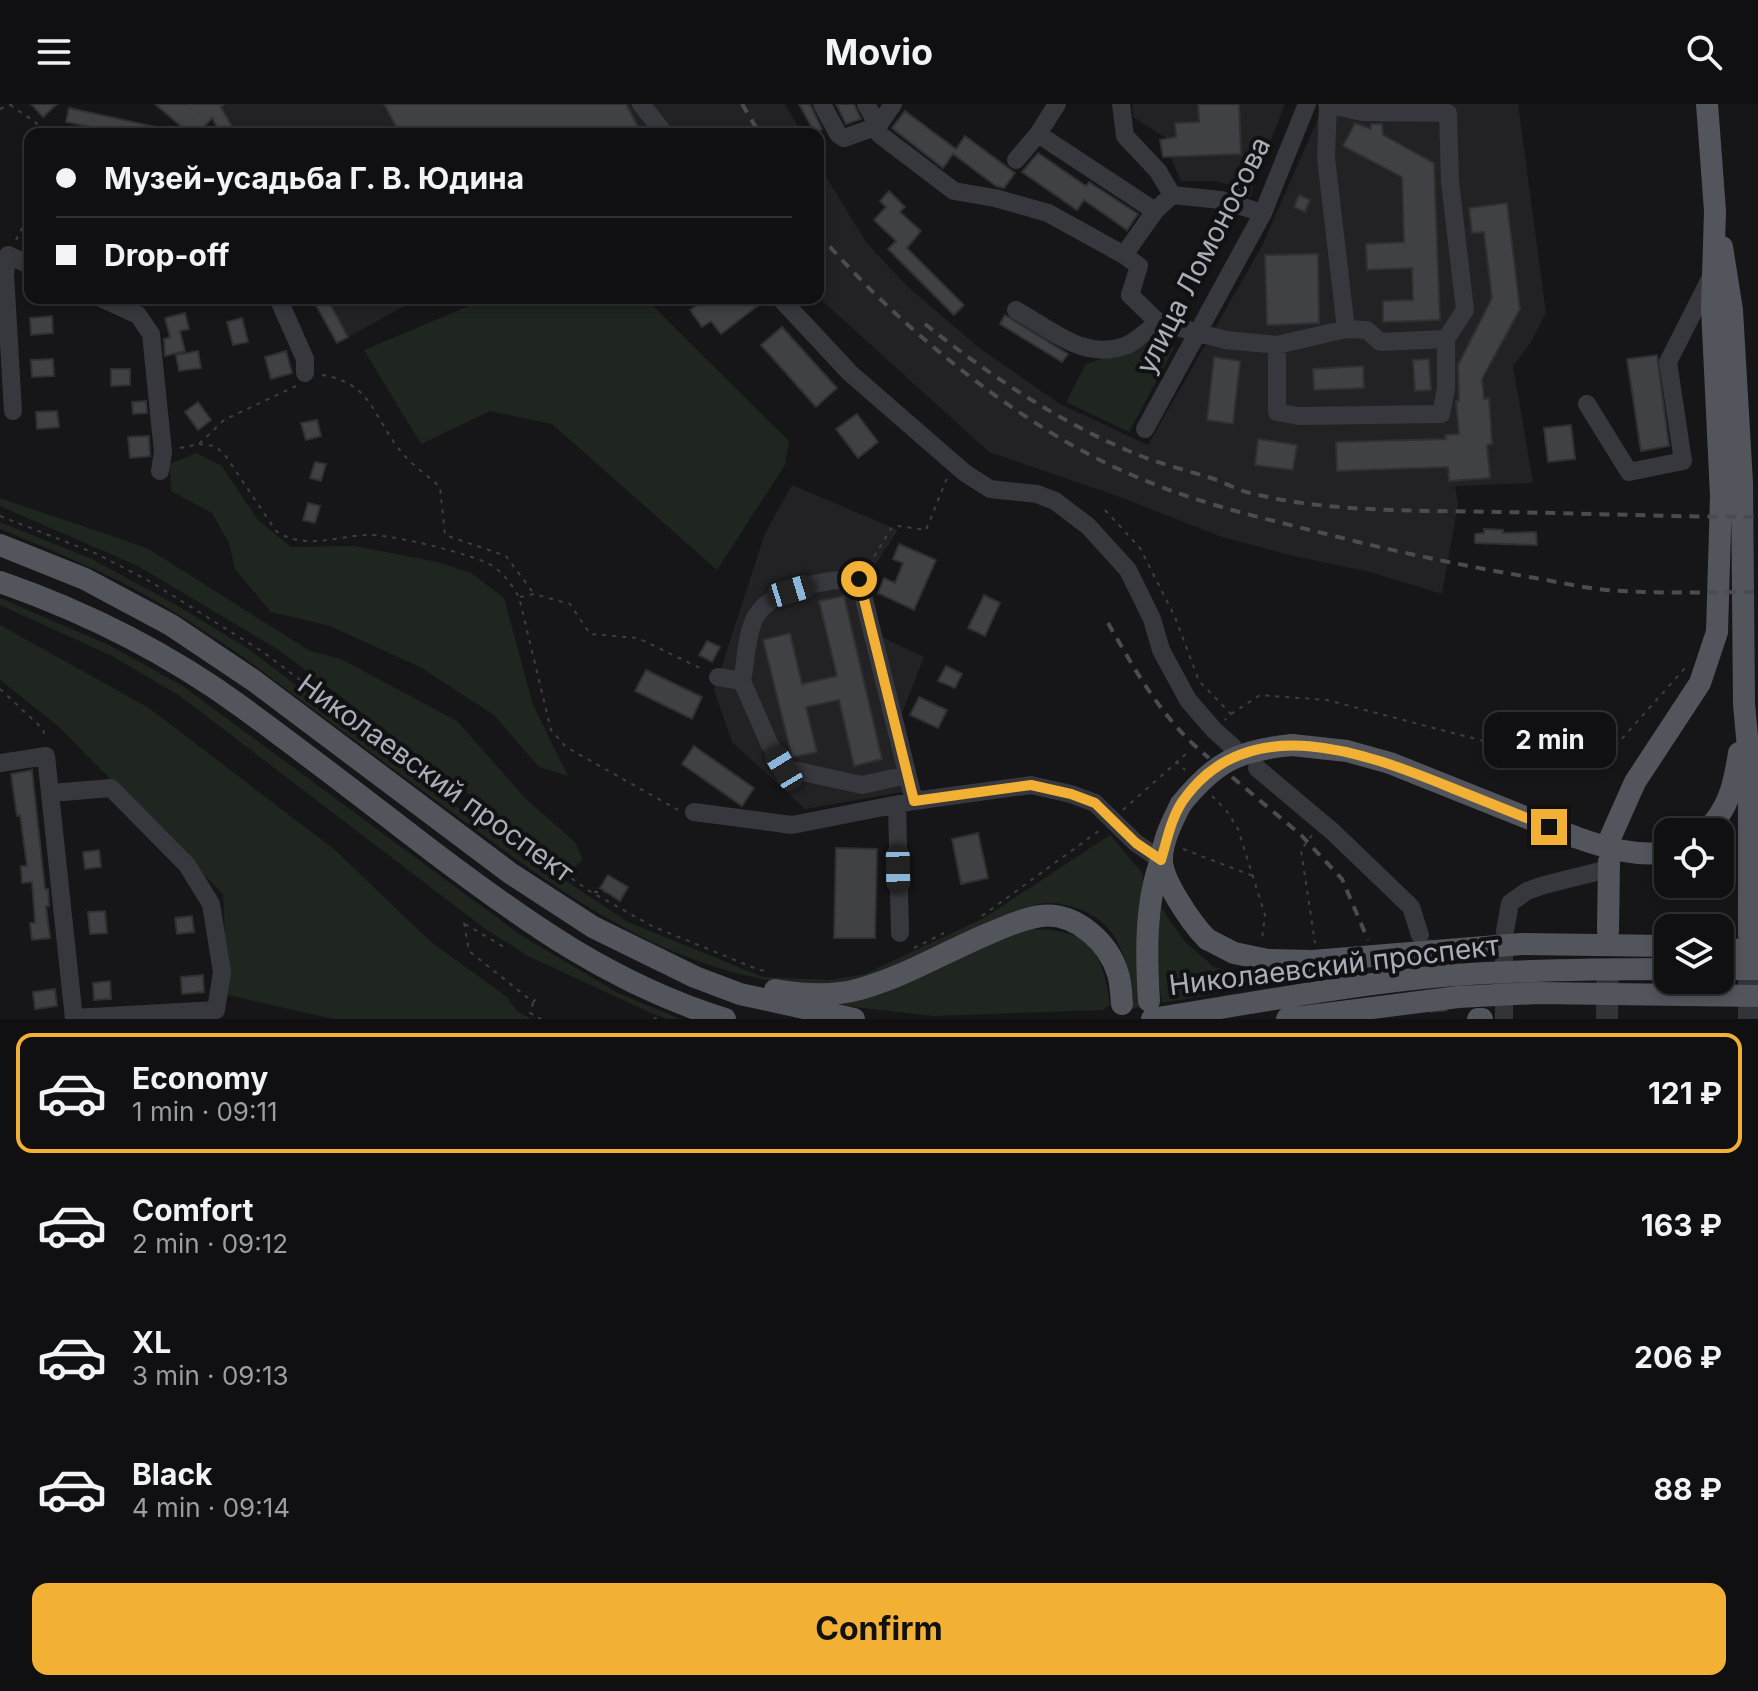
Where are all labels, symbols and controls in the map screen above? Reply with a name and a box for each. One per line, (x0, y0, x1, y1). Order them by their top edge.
icon: menu (32, 30, 76, 74)
text: Movio (825, 30, 933, 74)
icon: search (1682, 30, 1726, 74)
street label: улица Ломоносова (1129, 131, 1277, 379)
text: Музей-усадьба Г. В. Юдина (104, 160, 524, 196)
text: Drop-off (104, 237, 230, 273)
route start (841, 561, 877, 597)
car (765, 573, 817, 609)
street label: Николаевский проспект (292, 667, 580, 889)
callout: 2 min (1483, 711, 1615, 767)
text: 2 min (1515, 724, 1585, 755)
car (761, 741, 807, 795)
route end (1531, 809, 1567, 845)
map controls (1654, 818, 1734, 994)
button: locate (1654, 818, 1734, 898)
car (886, 845, 910, 893)
button: layers (1654, 914, 1734, 994)
street label: Николаевский проспект (1167, 928, 1501, 1002)
icon: car (36, 1057, 108, 1129)
text: Economy (132, 1060, 268, 1096)
text: 121 ₽ (1648, 1075, 1722, 1111)
text: 1 min · 09:11 (132, 1096, 278, 1127)
icon: car (36, 1189, 108, 1261)
text: Comfort (132, 1192, 253, 1228)
text: 163 ₽ (1641, 1207, 1722, 1243)
text: 2 min · 09:12 (132, 1228, 288, 1259)
icon: car (36, 1321, 108, 1393)
text: XL (132, 1324, 171, 1360)
text: 206 ₽ (1634, 1339, 1722, 1375)
text: 3 min · 09:13 (132, 1360, 289, 1391)
icon: car (36, 1453, 108, 1525)
text: Black (132, 1456, 212, 1492)
text: 88 ₽ (1654, 1471, 1722, 1507)
text: 4 min · 09:14 (132, 1492, 290, 1523)
button: Confirm (32, 1583, 1726, 1675)

